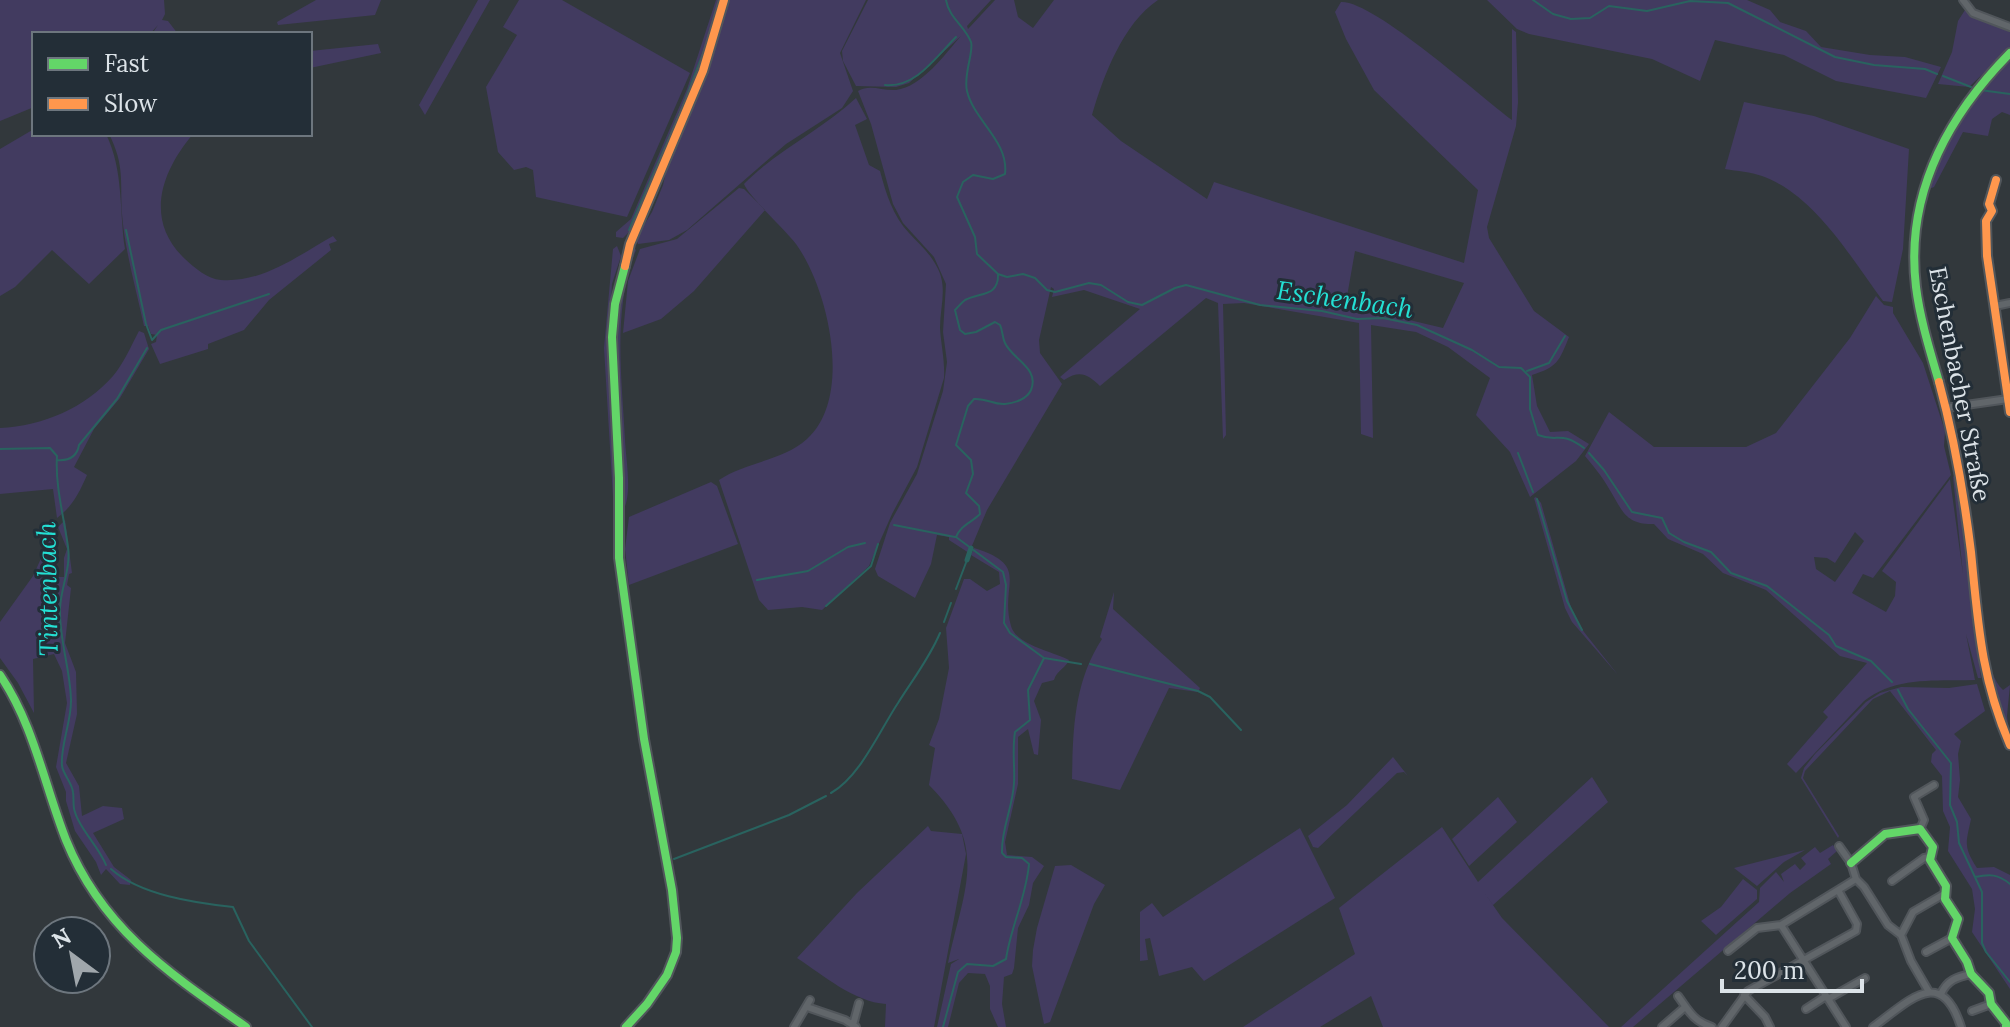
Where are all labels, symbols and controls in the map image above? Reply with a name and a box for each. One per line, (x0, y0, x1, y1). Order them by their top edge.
legend (32, 32, 312, 136)
text: Fast (104, 48, 150, 79)
text: Slow (104, 88, 158, 119)
street label: Eschenbacher Straße (1922, 264, 1998, 504)
water label: Eschenbach (1275, 273, 1415, 325)
water label: Tintenbach (29, 521, 65, 656)
north arrow (32, 915, 112, 995)
text: N (47, 922, 76, 954)
scale bar (1722, 943, 1862, 993)
text: 200 m (1734, 955, 1804, 986)

